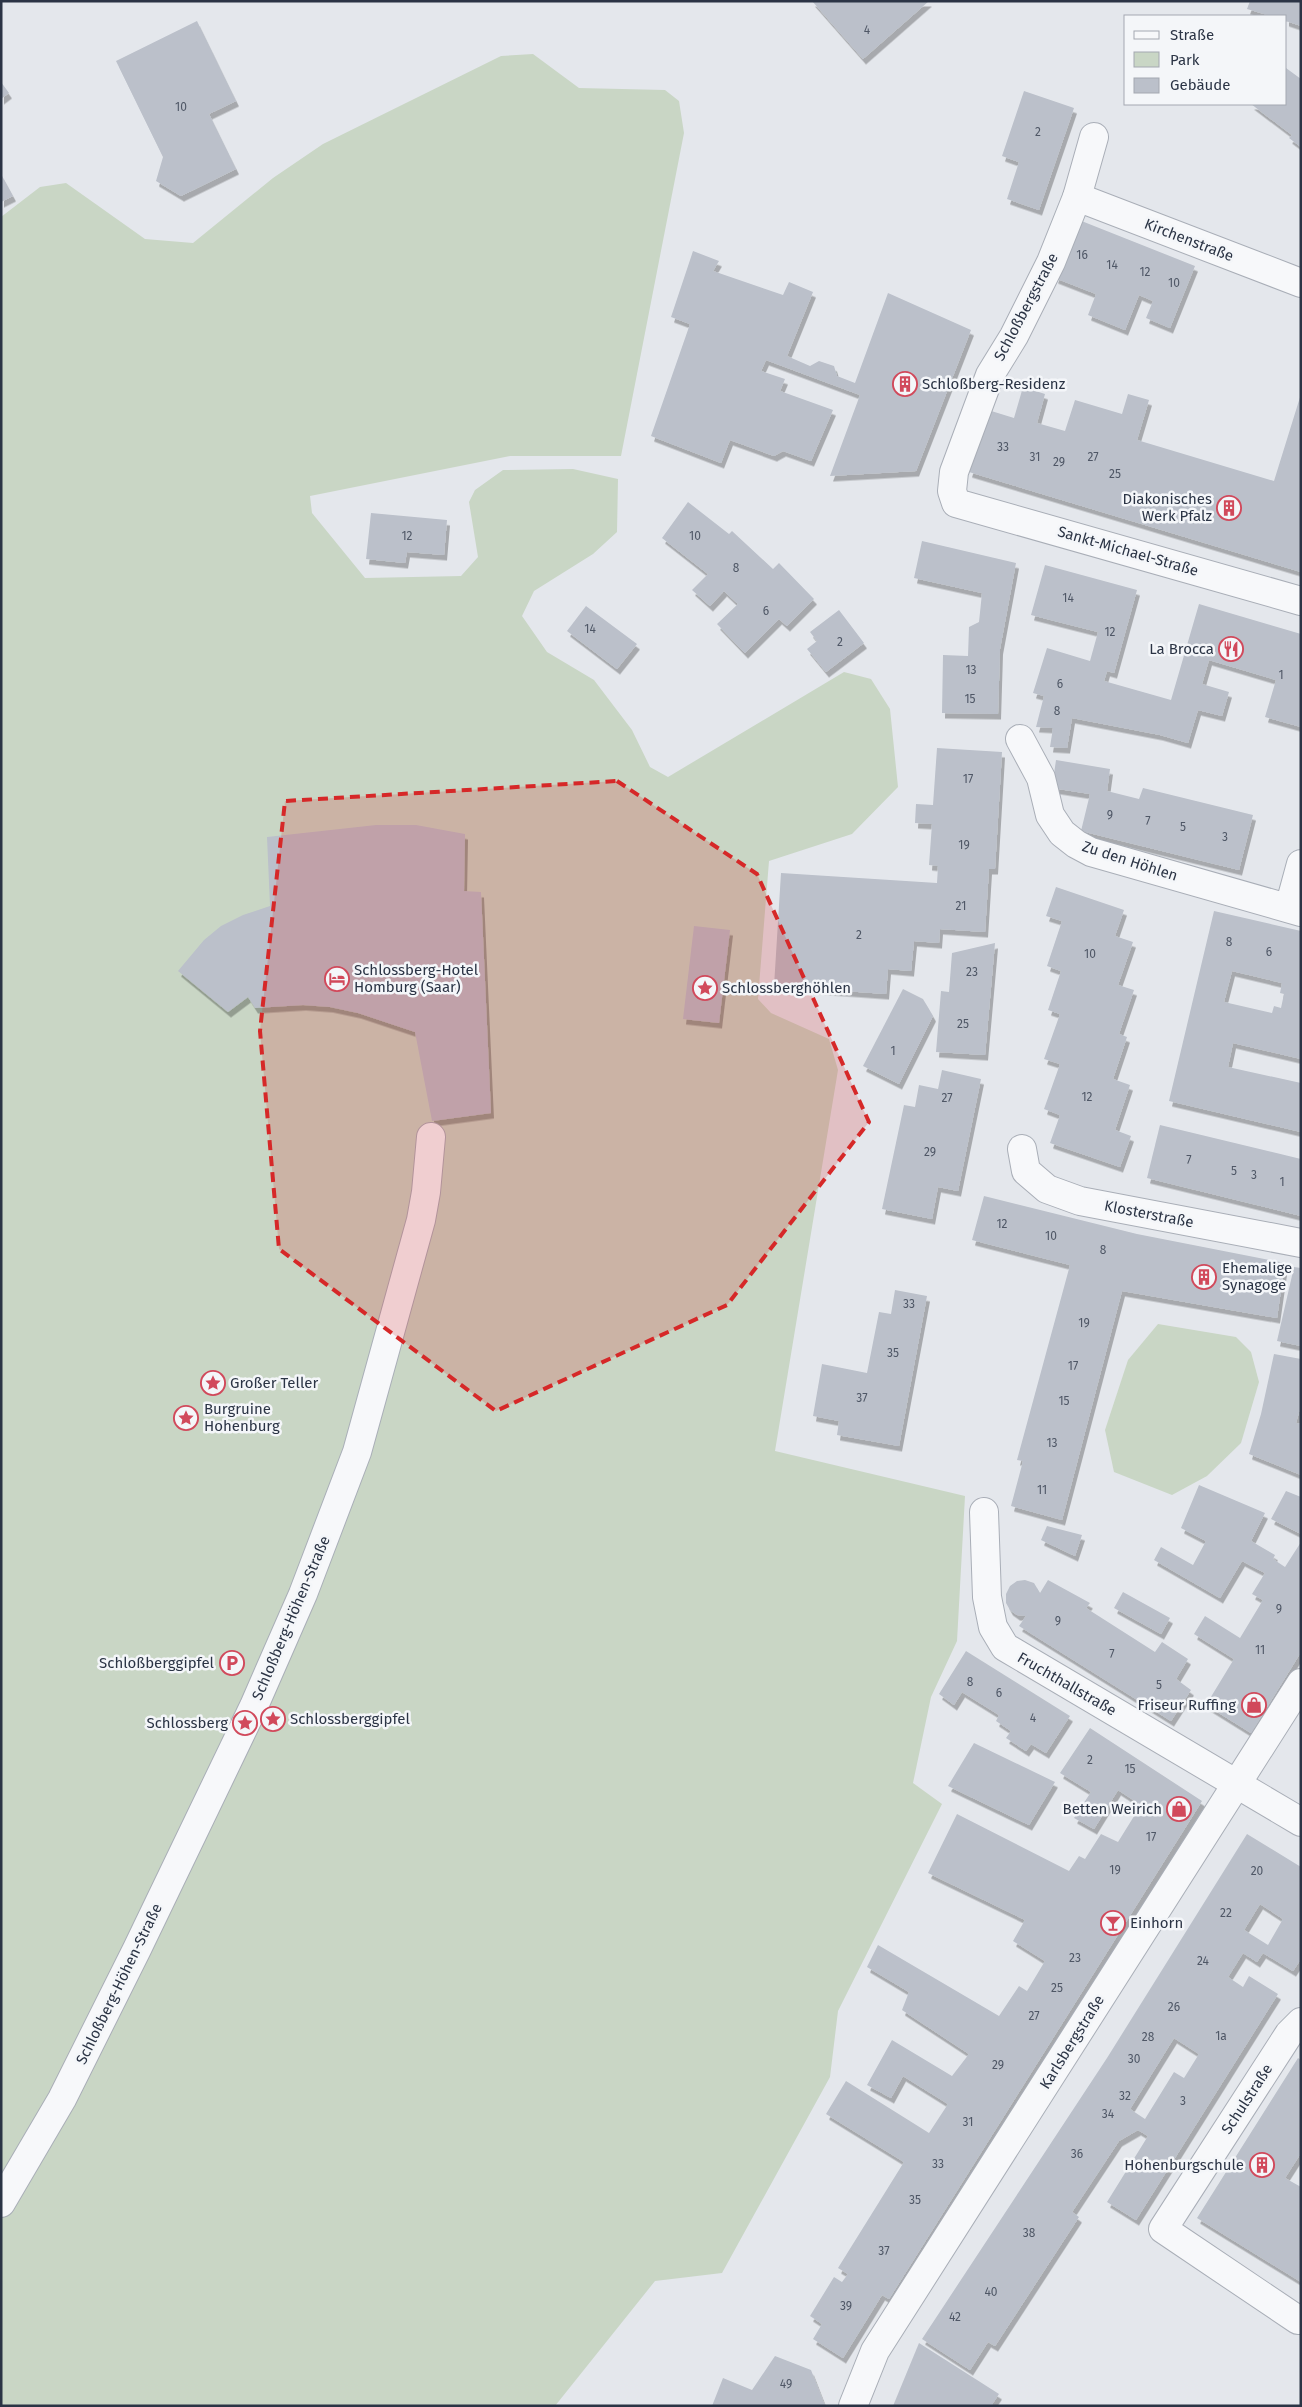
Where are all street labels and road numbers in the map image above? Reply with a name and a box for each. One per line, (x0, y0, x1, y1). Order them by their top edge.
street label: Kirchenstraße (1142, 215, 1236, 265)
street label: Schloßbergstraße (990, 250, 1062, 364)
street label: Sankt-Michael-Straße (1056, 522, 1200, 580)
street label: Zu den Höhlen (1080, 837, 1180, 885)
street label: Klosterstraße (1103, 1197, 1195, 1231)
street label: Schloßberg-Höhen-Straße (248, 1533, 334, 1703)
street label: Fruchthallstraße (1014, 1648, 1120, 1720)
street label: Schloßberg-Höhen-Straße (72, 1901, 166, 2067)
street label: Karlsbergstraße (1036, 1992, 1108, 2092)
street label: Schulstraße (1218, 2060, 1276, 2138)

